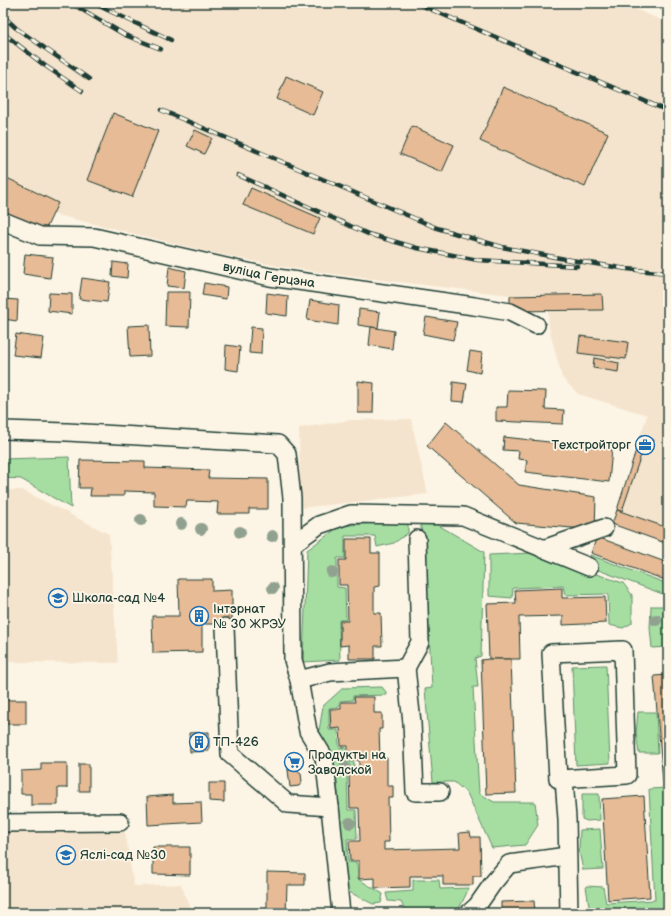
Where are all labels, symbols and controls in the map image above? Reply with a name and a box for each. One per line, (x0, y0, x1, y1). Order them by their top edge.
street label: вуліца Герцэна (221, 259, 316, 291)
office icon: Техстройторг (634, 434, 656, 456)
place label: Техстройторг (552, 437, 631, 453)
school or university icon: Школа-сад №4 (47, 587, 69, 609)
place label: Школа-сад №4 (72, 590, 165, 606)
place label: Інтэрнат № 30 ЖРЭУ (213, 601, 287, 632)
building icon: Інтэрнат № 30 ЖРЭУ (188, 605, 210, 627)
building icon: ТП-426 (188, 731, 210, 753)
place label: ТП-426 (213, 734, 259, 750)
place label: Продукты на Заводской (308, 747, 387, 778)
supermarket icon: Продукты на Заводской (283, 751, 305, 773)
school or university icon: Яслі-сад №30 (55, 844, 77, 866)
place label: Яслі-сад №30 (80, 847, 166, 863)

